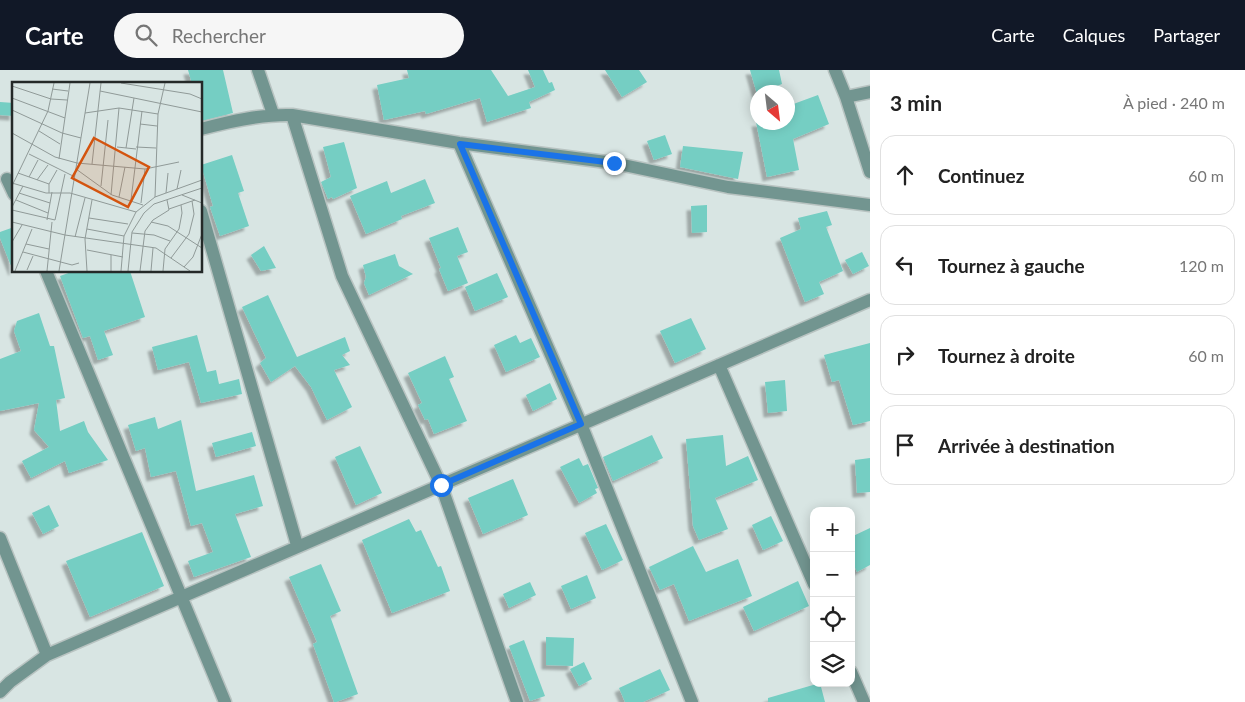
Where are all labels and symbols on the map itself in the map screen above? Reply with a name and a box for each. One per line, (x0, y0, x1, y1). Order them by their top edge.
inset map (12, 82, 202, 272)
north arrow (750, 85, 795, 130)
route end (603, 152, 626, 175)
route start (430, 474, 453, 497)

